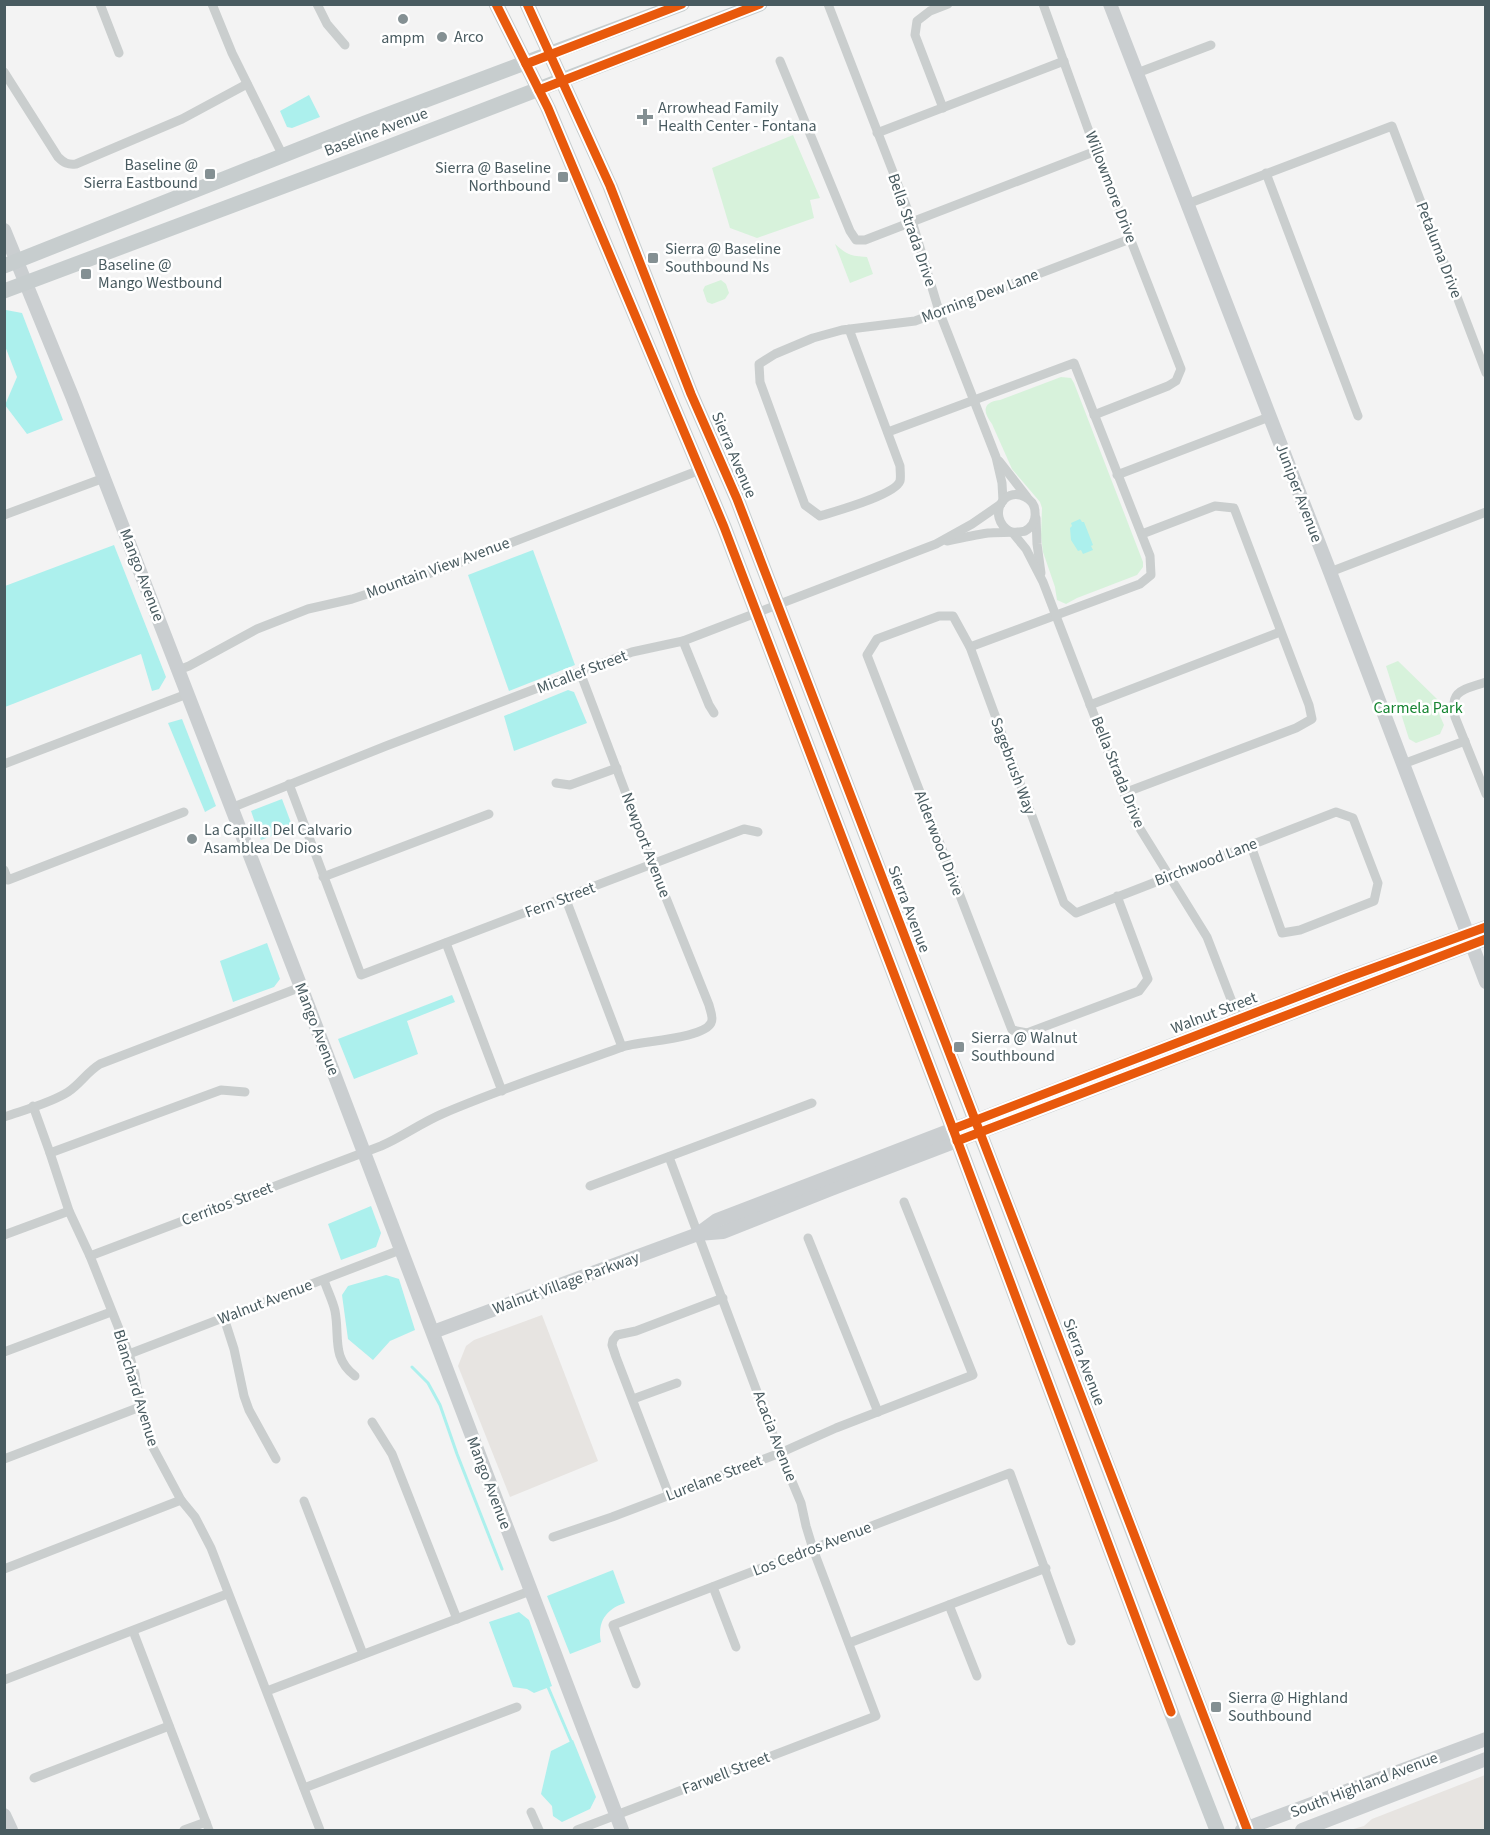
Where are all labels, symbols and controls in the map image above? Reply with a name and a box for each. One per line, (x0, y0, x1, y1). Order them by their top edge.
marker: ampm (396, 12, 410, 26)
place label: Arco (454, 26, 484, 48)
place label: ampm (381, 27, 425, 49)
marker: Arco (435, 30, 449, 44)
place label: Arrowhead Family Health Center - Fontana (658, 97, 817, 137)
street label: Baseline Avenue (321, 102, 431, 162)
marker: Arrowhead Family Health Center - Fontana (636, 108, 654, 126)
street label: Willowmore Drive (1080, 128, 1142, 246)
place label: Baseline @ Sierra Eastbound (83, 154, 198, 194)
place label: Sierra @ Baseline Northbound (435, 157, 551, 197)
marker: Baseline @ Sierra Eastbound (203, 167, 217, 181)
marker: Sierra @ Baseline Northbound (556, 170, 570, 184)
street label: Bella Strada Drive (882, 170, 942, 290)
street label: Petaluma Drive (1411, 199, 1467, 301)
place label: Sierra @ Baseline Southbound Ns (665, 238, 781, 278)
marker: Sierra @ Baseline Southbound Ns (646, 251, 660, 265)
place label: Baseline @ Mango Westbound (98, 254, 222, 294)
street label: Morning Dew Lane (918, 264, 1042, 328)
marker: Baseline @ Mango Westbound (79, 267, 93, 281)
street label: Sierra Avenue (706, 408, 762, 502)
street label: Juniper Avenue (1270, 441, 1328, 546)
street label: Mango Avenue (114, 526, 170, 624)
street label: Mountain View Avenue (363, 532, 513, 604)
street label: Micallef Street (534, 645, 631, 699)
park label: Carmela Park (1373, 697, 1463, 719)
street label: Bella Strada Drive (1086, 713, 1150, 831)
street label: Sagebrush Way (985, 714, 1041, 818)
street label: Alderwood Drive (909, 787, 969, 899)
street label: Newport Avenue (616, 789, 676, 901)
place label: La Capilla Del Calvario Asamblea De Dios (204, 819, 352, 859)
marker: La Capilla Del Calvario Asamblea De Dios (185, 832, 199, 846)
street label: Birchwood Lane (1152, 832, 1260, 892)
street label: Sierra Avenue (882, 862, 936, 956)
street label: Fern Street (522, 876, 599, 923)
street label: Mango Avenue (289, 980, 345, 1078)
street label: Walnut Street (1168, 986, 1261, 1040)
place label: Sierra @ Walnut Southbound (971, 1027, 1078, 1067)
marker: Sierra @ Walnut Southbound (952, 1040, 966, 1054)
street label: Cerritos Street (178, 1176, 276, 1231)
street label: Walnut Village Parkway (490, 1246, 643, 1320)
street label: Walnut Avenue (214, 1274, 316, 1330)
street label: Sierra Avenue (1057, 1315, 1111, 1409)
street label: Blanchard Avenue (108, 1327, 164, 1449)
street label: Acacia Avenue (748, 1387, 802, 1485)
street label: Mango Avenue (461, 1434, 517, 1532)
street label: Lurelane Street (663, 1449, 766, 1507)
street label: Los Cedros Avenue (750, 1516, 874, 1582)
place label: Sierra @ Highland Southbound (1228, 1687, 1348, 1727)
marker: Sierra @ Highland Southbound (1209, 1700, 1223, 1714)
street label: Farwell Street (679, 1746, 773, 1800)
street label: South Highland Avenue (1287, 1747, 1441, 1823)

